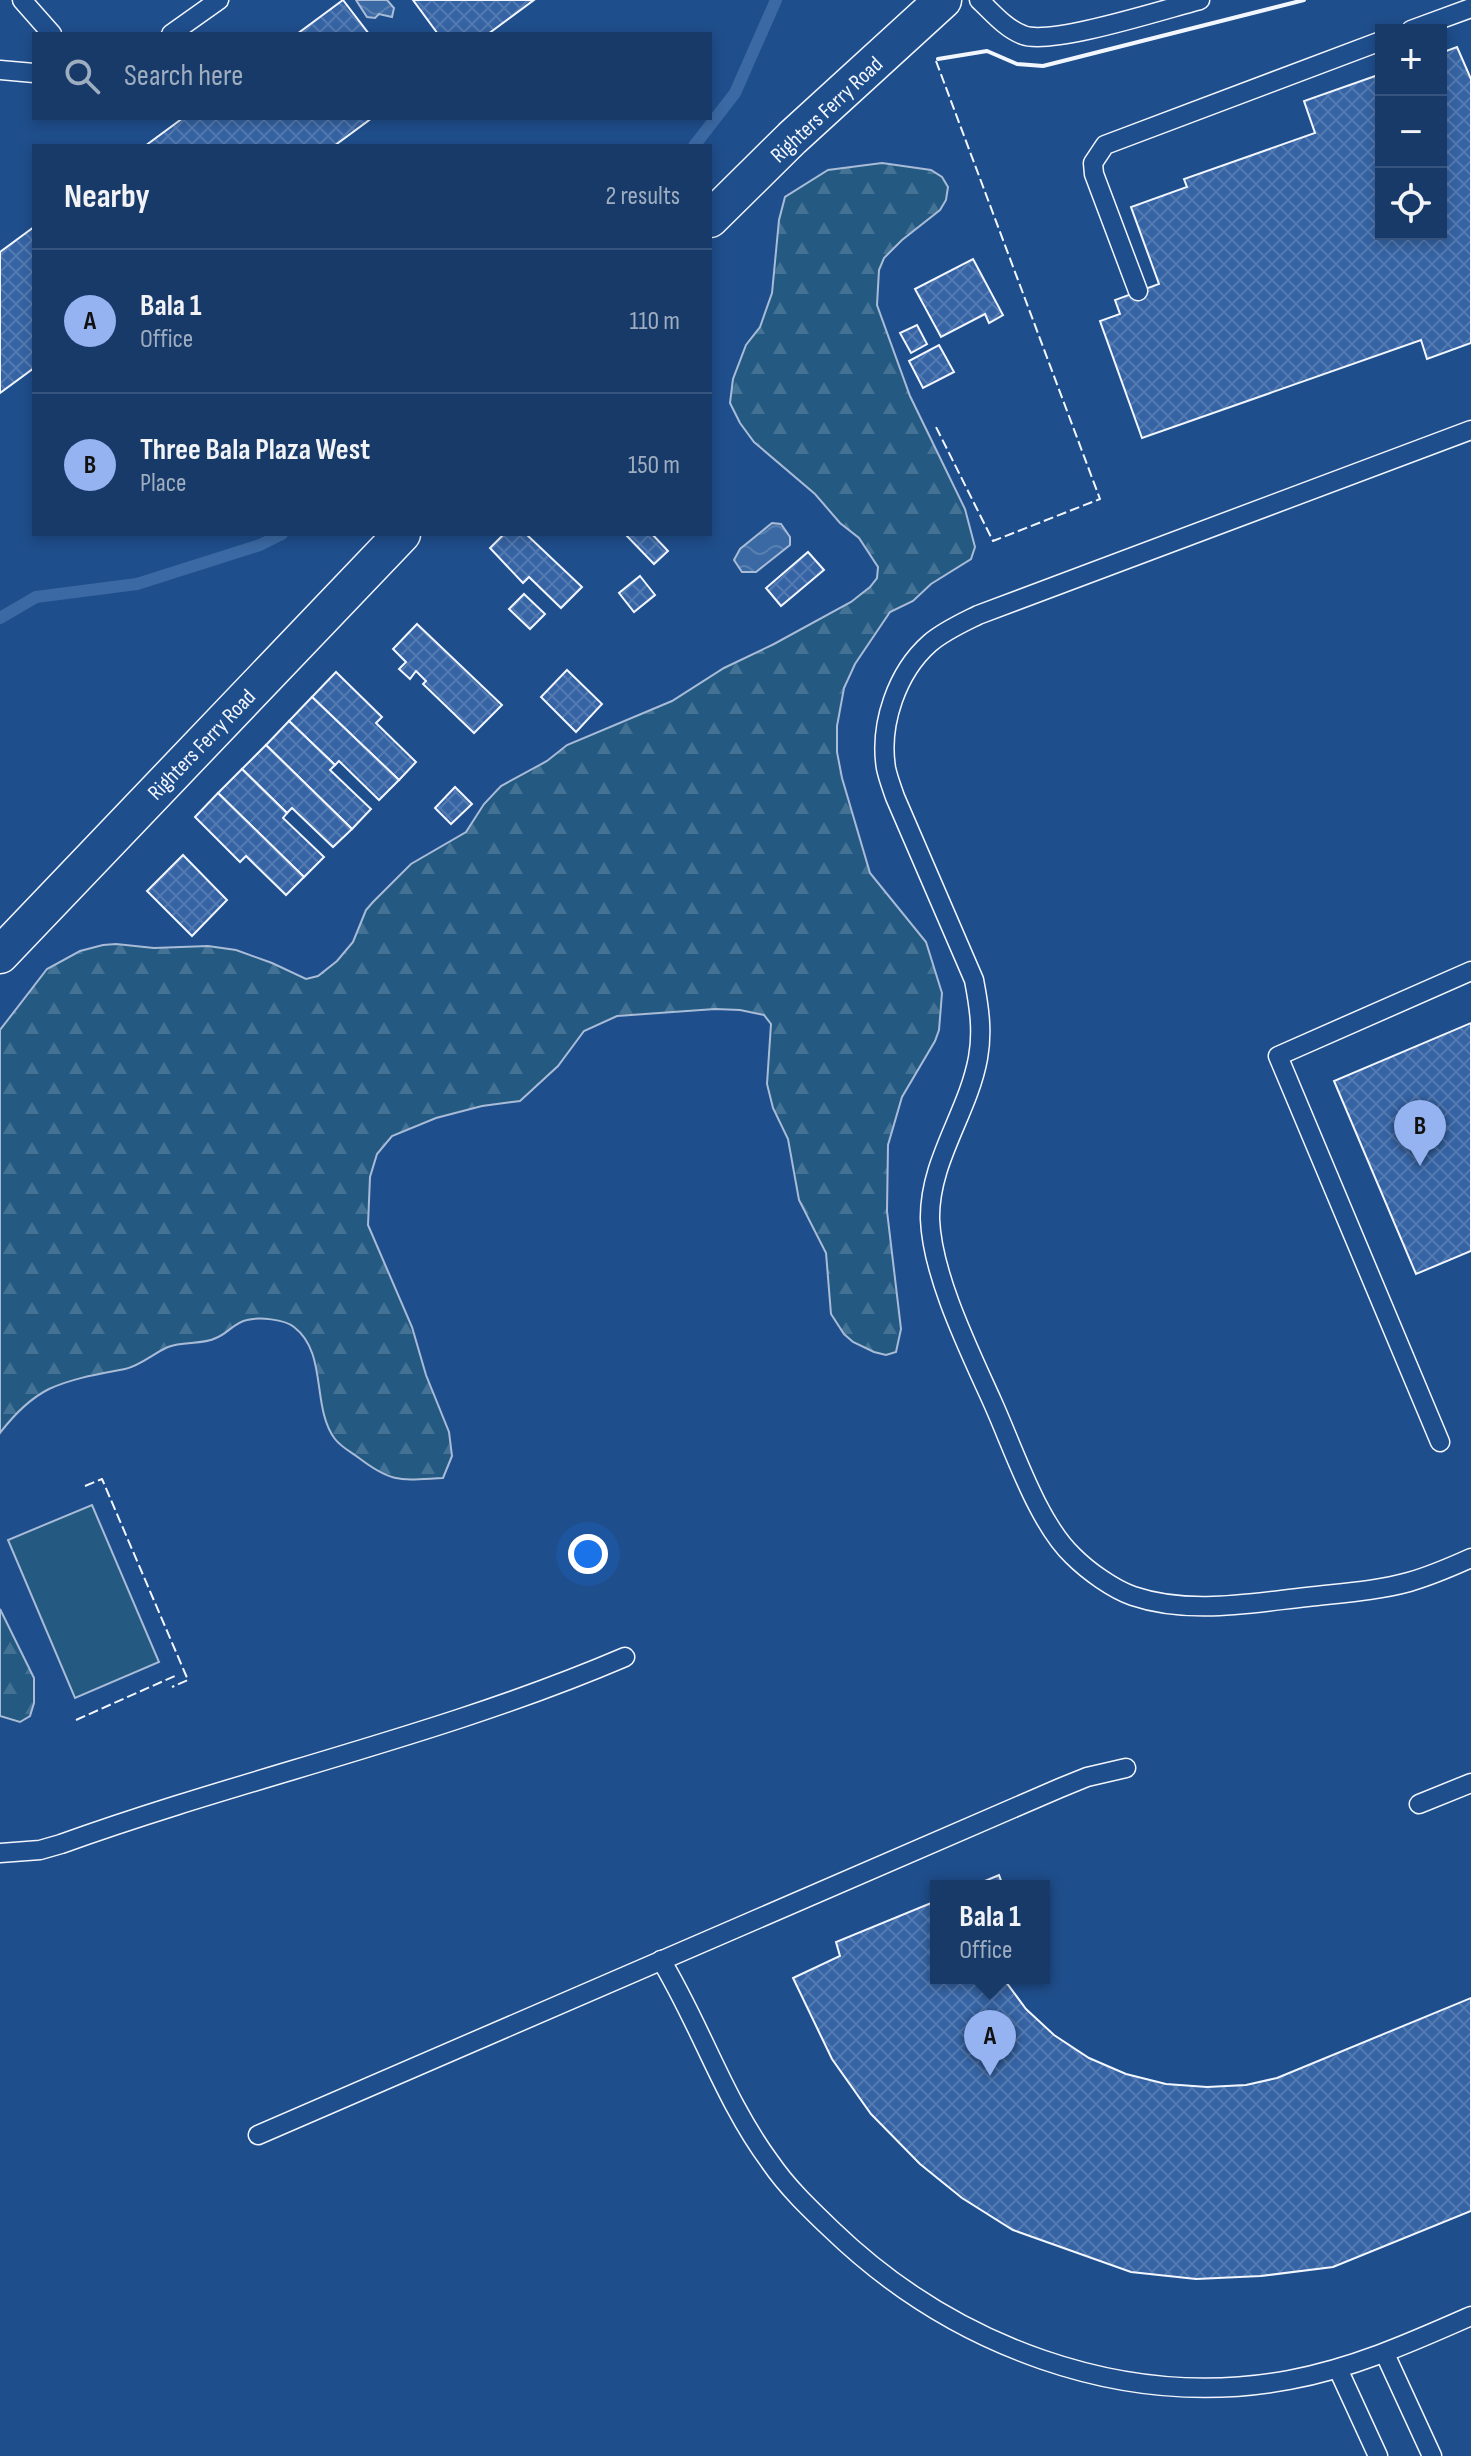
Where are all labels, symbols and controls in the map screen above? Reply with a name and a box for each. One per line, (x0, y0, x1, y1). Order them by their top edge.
map controls (1375, 24, 1447, 240)
button: + (1375, 24, 1447, 96)
search box (32, 32, 712, 120)
street label: Righters Ferry Road (765, 51, 889, 169)
icon: search (60, 54, 104, 98)
text: Search here (124, 58, 243, 94)
button: − (1375, 96, 1447, 168)
button: locate (1375, 168, 1447, 240)
text: Nearby (64, 176, 150, 217)
text: 2 results (606, 181, 680, 212)
text: Bala 1 (140, 288, 201, 324)
text: A (84, 306, 96, 337)
text: 110 m (629, 306, 680, 337)
text: Office (140, 324, 193, 355)
text: Three Bala Plaza West (140, 432, 370, 468)
text: B (84, 450, 96, 481)
text: 150 m (628, 450, 680, 481)
text: Place (140, 468, 187, 499)
street label: Righters Ferry Road (142, 684, 262, 806)
pin: B (1394, 1100, 1446, 1166)
your location (568, 1534, 608, 1574)
popup (930, 1880, 1050, 1984)
text: Bala 1 (959, 1899, 1021, 1935)
text: Office (959, 1935, 1013, 1966)
pin: A (964, 2010, 1016, 2076)

